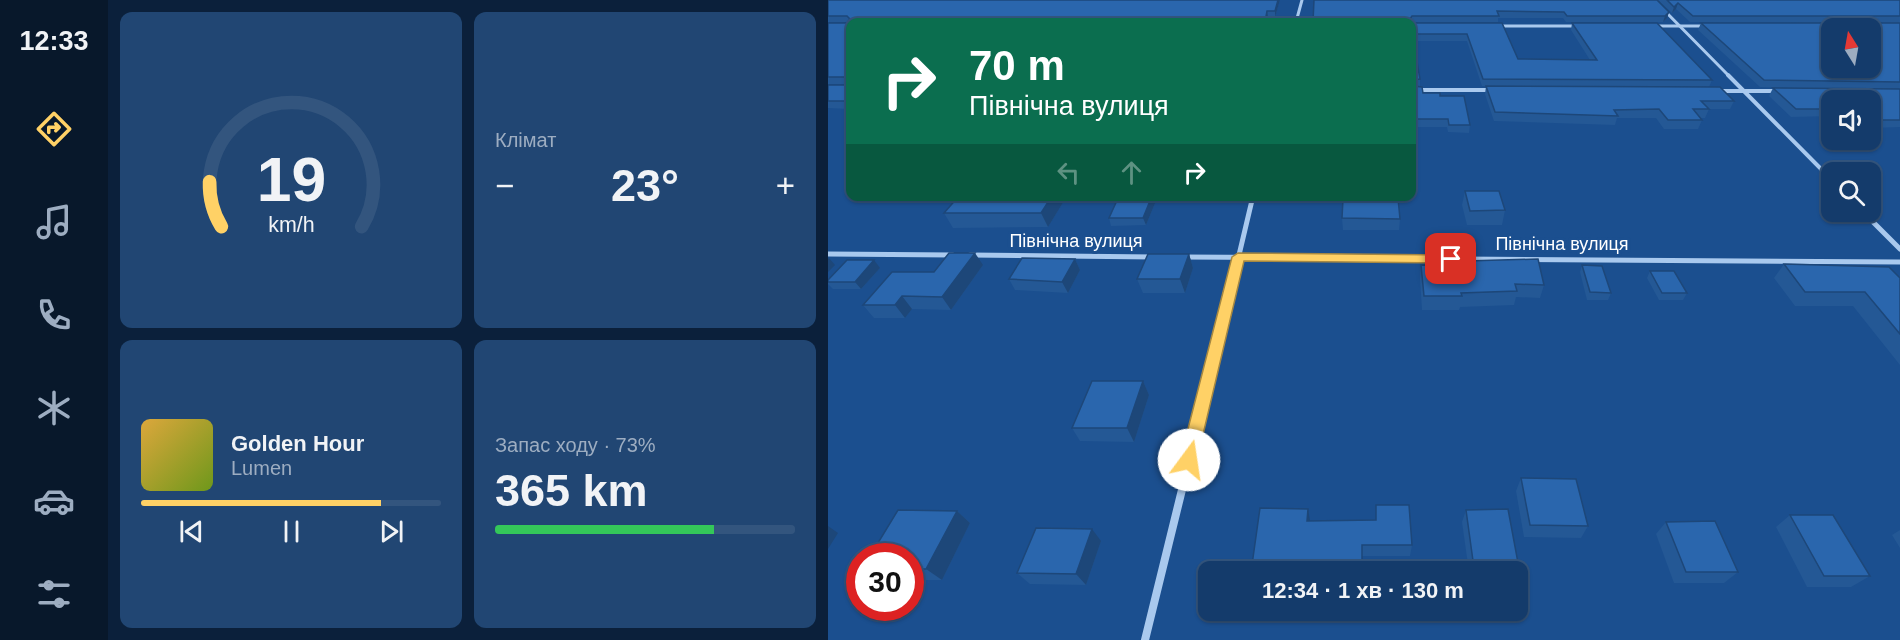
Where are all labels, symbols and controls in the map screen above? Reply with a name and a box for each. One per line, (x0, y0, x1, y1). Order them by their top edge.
north arrow (1821, 18, 1881, 78)
map controls (1821, 18, 1881, 222)
text: 12:33 (19, 26, 89, 56)
icon: right (870, 42, 948, 120)
text: 70 m (969, 42, 1065, 89)
button: sound (1821, 90, 1881, 150)
text: Північна вулиця (969, 91, 1169, 121)
icon: directions (33, 108, 75, 150)
text: Клімат (495, 129, 556, 151)
text: 19 (256, 145, 326, 214)
icon: left (1052, 156, 1085, 189)
icon: ahead (1115, 156, 1148, 189)
icon: right (1178, 156, 1211, 189)
text: 23° (611, 160, 679, 211)
button: search (1821, 162, 1881, 222)
text: − (495, 167, 514, 204)
text: + (776, 167, 795, 204)
icon: music (33, 201, 75, 243)
text: km/h (268, 213, 314, 237)
street label: Північна вулиця (1009, 231, 1143, 251)
pin (1425, 233, 1476, 284)
street label: Північна вулиця (1495, 234, 1629, 254)
icon: arrive (1434, 242, 1467, 275)
icon: phone (33, 294, 75, 336)
icon: climate (33, 387, 75, 429)
position arrow (1157, 428, 1221, 492)
text: Golden Hour (231, 431, 364, 456)
text: Запас ходу · 73% (495, 434, 656, 456)
text: Lumen (231, 457, 292, 479)
text: 365 km (495, 465, 648, 516)
icon: car (33, 480, 75, 522)
icon: previous (175, 515, 208, 548)
icon: pause (275, 515, 308, 548)
icon: next (375, 515, 408, 548)
speed limit sign: 30 (846, 543, 924, 621)
icon: filters (33, 573, 75, 615)
text: 12:34 · 1 хв · 130 m (1262, 578, 1464, 603)

